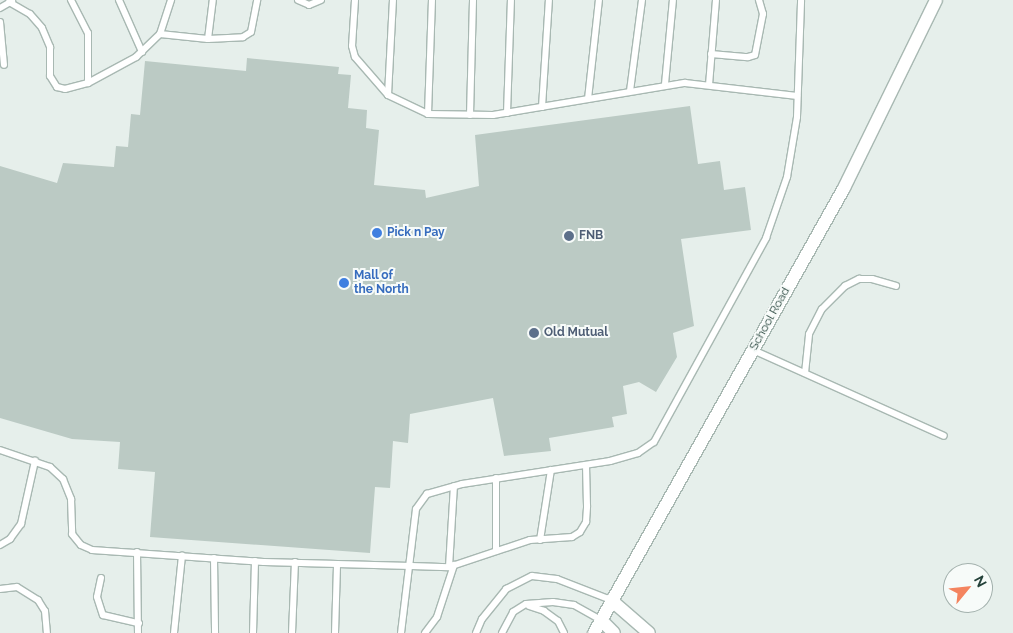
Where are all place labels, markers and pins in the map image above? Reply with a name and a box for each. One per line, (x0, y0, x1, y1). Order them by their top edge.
place label: Pick n Pay (387, 226, 445, 240)
marker: Pick n Pay (371, 227, 383, 239)
place label: FNB (579, 229, 603, 243)
marker: FNB (563, 230, 575, 242)
place label: Mall of the North (354, 269, 409, 297)
marker: Mall of the North (338, 277, 350, 289)
place label: Old Mutual (544, 326, 608, 340)
marker: Old Mutual (528, 327, 540, 339)

